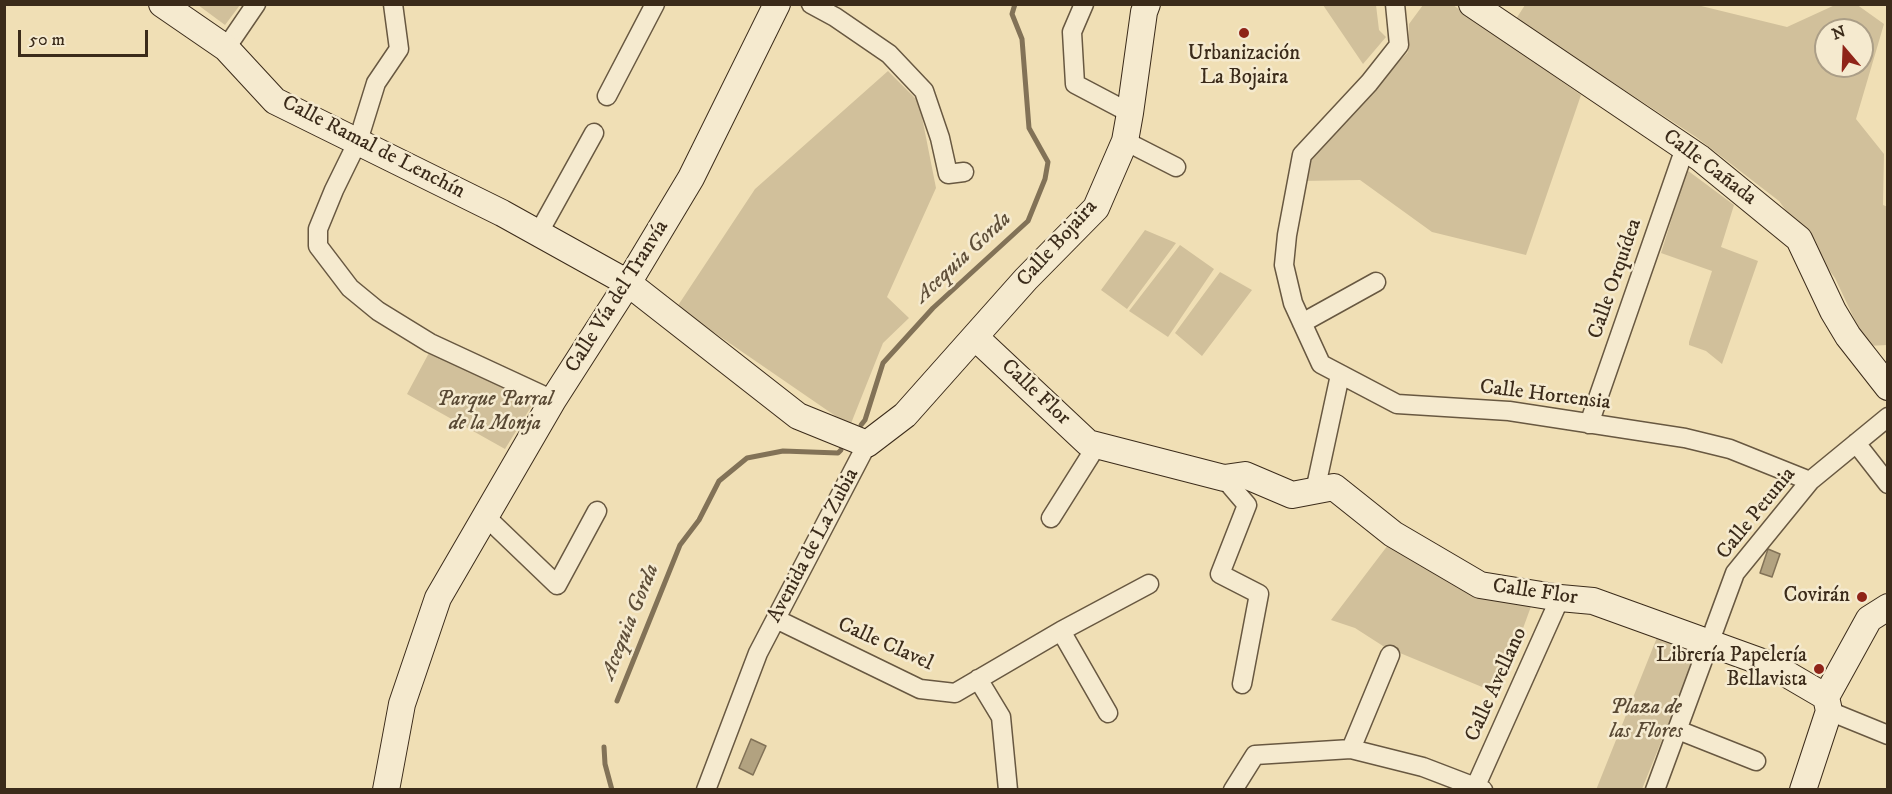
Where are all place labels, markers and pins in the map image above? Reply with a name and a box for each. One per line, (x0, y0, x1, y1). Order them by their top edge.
marker: Urbanización La Bojaira (1237, 26, 1251, 40)
place label: Urbanización La Bojaira (1188, 42, 1300, 92)
place label: Covirán (1783, 584, 1850, 610)
marker: Covirán (1855, 590, 1869, 604)
place label: Librería Papelería Bellavista (1656, 644, 1807, 694)
marker: Librería Papelería Bellavista (1812, 662, 1826, 676)

